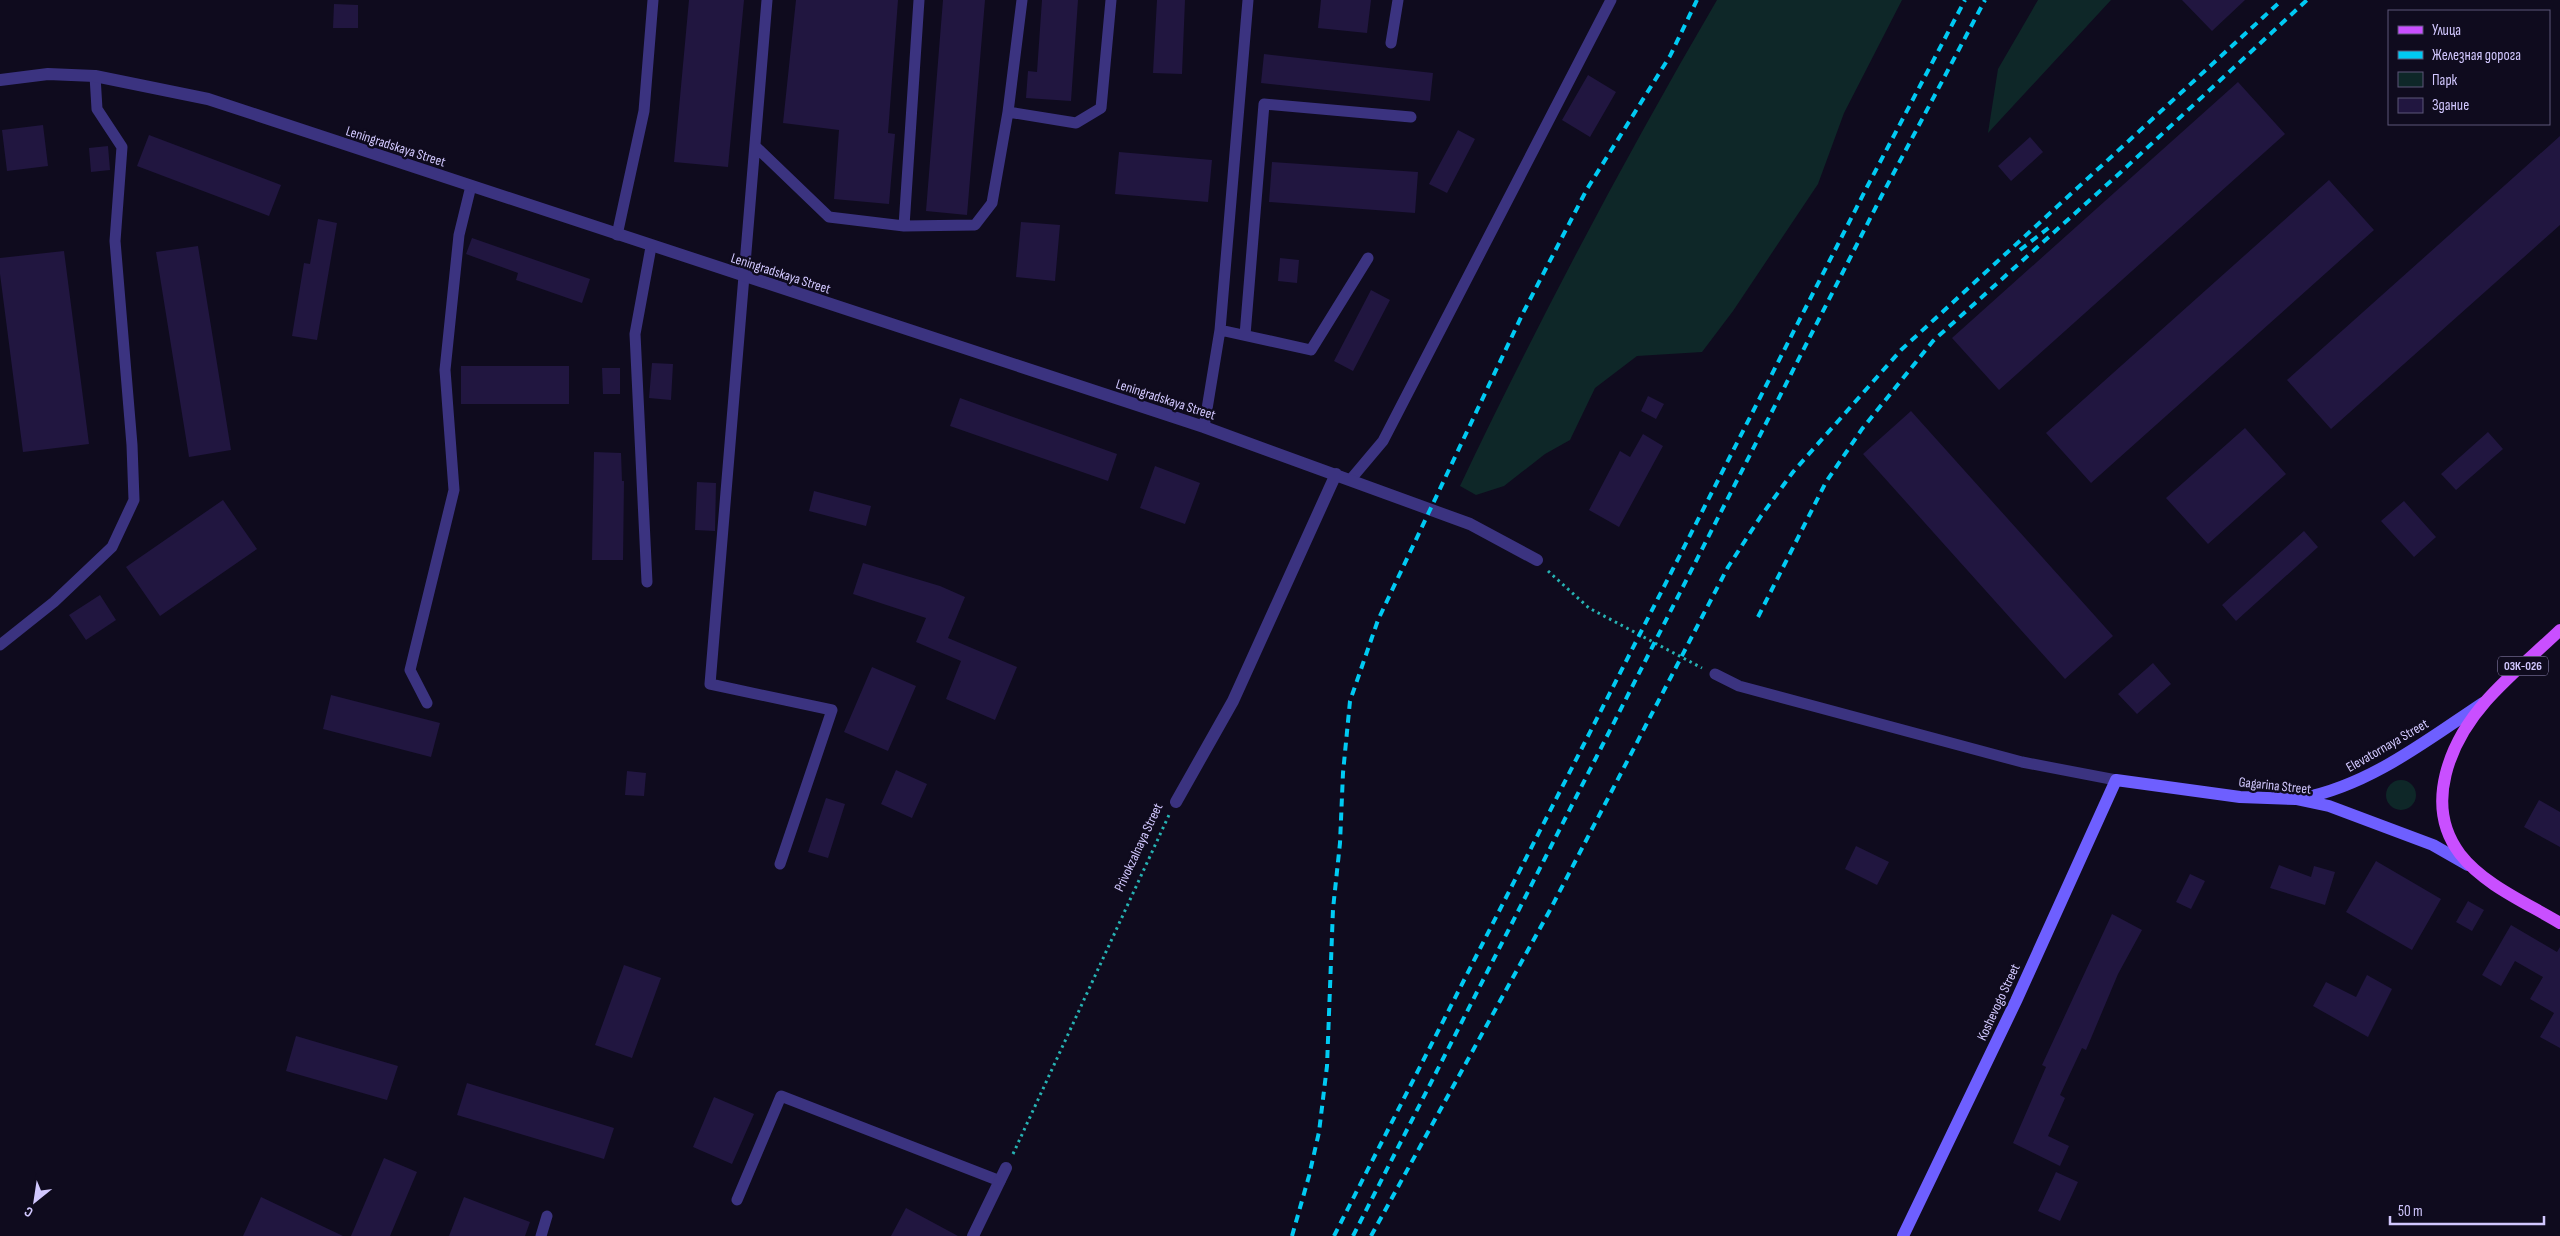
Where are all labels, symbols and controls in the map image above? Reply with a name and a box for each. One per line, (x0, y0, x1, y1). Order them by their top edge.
legend (2388, 10, 2550, 125)
text: Улица (2432, 21, 2461, 40)
text: Железная дорога (2432, 46, 2521, 65)
text: Парк (2432, 71, 2458, 90)
text: Здание (2432, 96, 2469, 115)
street label: Leningradskaya Street (344, 122, 448, 171)
street label: Leningradskaya Street (729, 249, 833, 298)
street label: Leningradskaya Street (1114, 375, 1218, 424)
road number: 03К-026 (2498, 656, 2548, 676)
street label: Elevatornaya Street (2343, 715, 2431, 776)
street label: Gagarina Street (2238, 773, 2312, 798)
street label: Privokzalnaya Street (1111, 800, 1166, 894)
street label: Koshevogo Street (1973, 961, 2024, 1043)
north arrow (10, 1176, 60, 1226)
scale bar (2390, 1194, 2544, 1226)
text: 50 m (2398, 1202, 2423, 1221)
text: С (21, 1203, 36, 1221)

